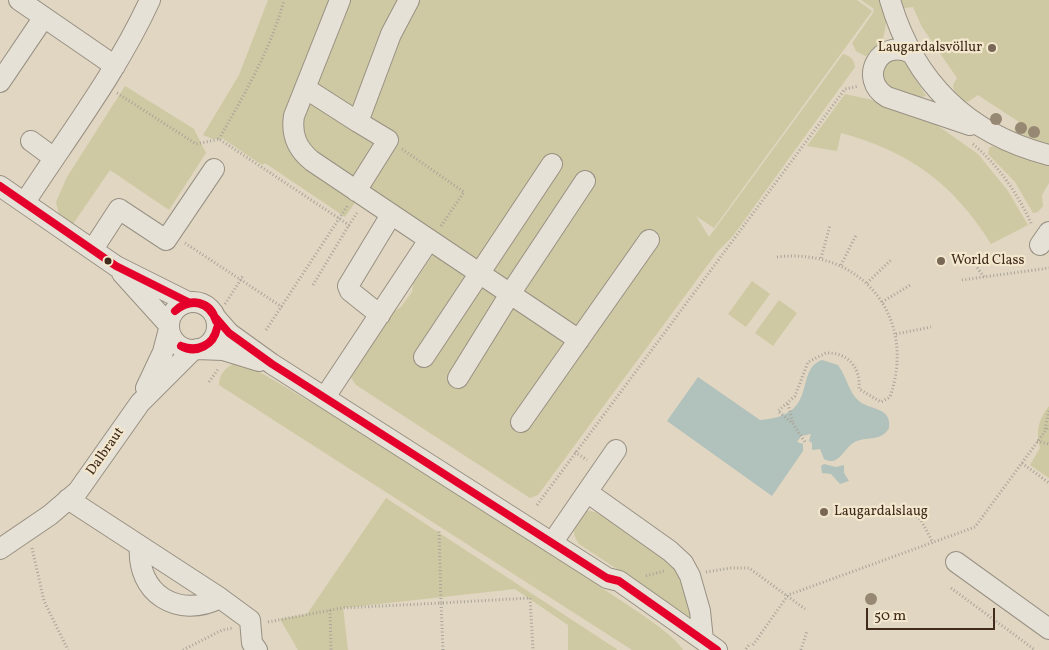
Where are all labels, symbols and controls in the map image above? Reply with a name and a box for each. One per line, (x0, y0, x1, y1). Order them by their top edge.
place label: Laugardalsvöllur (878, 40, 982, 56)
marker: Laugardalsvöllur (986, 42, 998, 54)
place label: World Class (951, 253, 1024, 269)
marker: World Class (935, 255, 947, 267)
unlabelled marker (103, 256, 113, 266)
street label: Dalbraut (83, 425, 129, 479)
place label: Laugardalslaug (834, 504, 928, 520)
marker: Laugardalslaug (818, 506, 830, 518)
scale bar (869, 598, 998, 630)
text: 50 m (874, 606, 906, 627)

